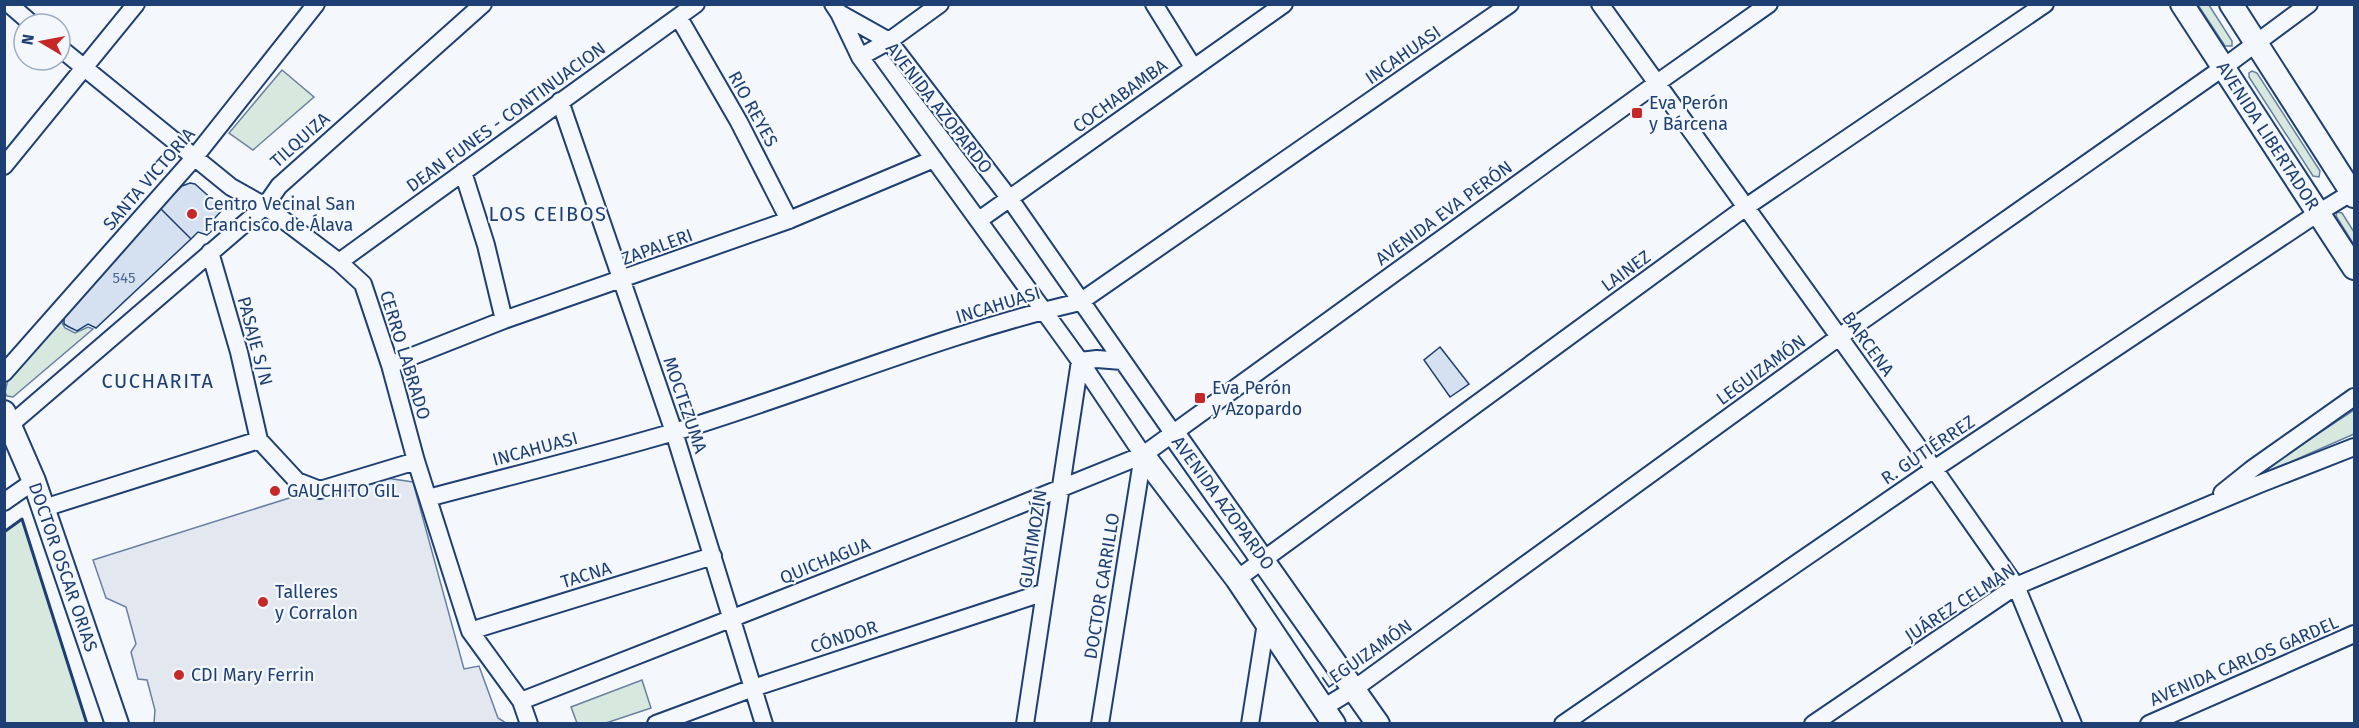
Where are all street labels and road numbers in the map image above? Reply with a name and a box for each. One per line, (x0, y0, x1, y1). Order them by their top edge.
street label: INCAHUASI (1361, 21, 1445, 89)
street label: DEAN FUNES - CONTINUACION (402, 37, 610, 197)
street label: AVENIDA AZOPARDO (881, 38, 997, 178)
street label: COCHABAMBA (1069, 54, 1172, 138)
street label: AVENIDA LIBERTADOR (2212, 58, 2324, 215)
street label: RIO REYES (723, 67, 783, 151)
street label: TILQUIZA (266, 107, 335, 172)
street label: SANTA VICTORIA (98, 123, 200, 235)
street label: AVENIDA EVA PERÓN (1371, 156, 1517, 270)
street label: ZAPALERI (618, 224, 696, 270)
street label: LAINEZ (1597, 246, 1655, 296)
street label: INCAHUASI (953, 282, 1043, 328)
street label: CERRO LABRADO (375, 288, 435, 422)
street label: PASAJE S/N (233, 294, 277, 388)
street label: BARCENA (1837, 308, 1899, 381)
street label: LEGUIZAMÓN (1712, 330, 1810, 410)
street label: MOCTEZUMA (658, 354, 712, 457)
street label: R. GUTIÉRREZ (1876, 410, 1979, 489)
street label: INCAHUASI (490, 427, 580, 471)
street label: AVENIDA AZOPARDO (1167, 432, 1279, 574)
street label: DOCTOR OSCAR ORIAS (24, 479, 102, 655)
street label: GUATIMOZÍN (1013, 488, 1052, 590)
street label: DOCTOR CARRILLO (1080, 511, 1124, 661)
street label: QUICHAGUA (777, 533, 874, 589)
street label: TACNA (558, 557, 614, 593)
street label: JUÁREZ CELMAN (1900, 558, 2019, 647)
street label: AVENIDA CARLOS GARDEL (2146, 611, 2342, 711)
street label: LEGUIZAMÓN (1318, 615, 1416, 693)
street label: CÓNDOR (808, 616, 881, 658)

